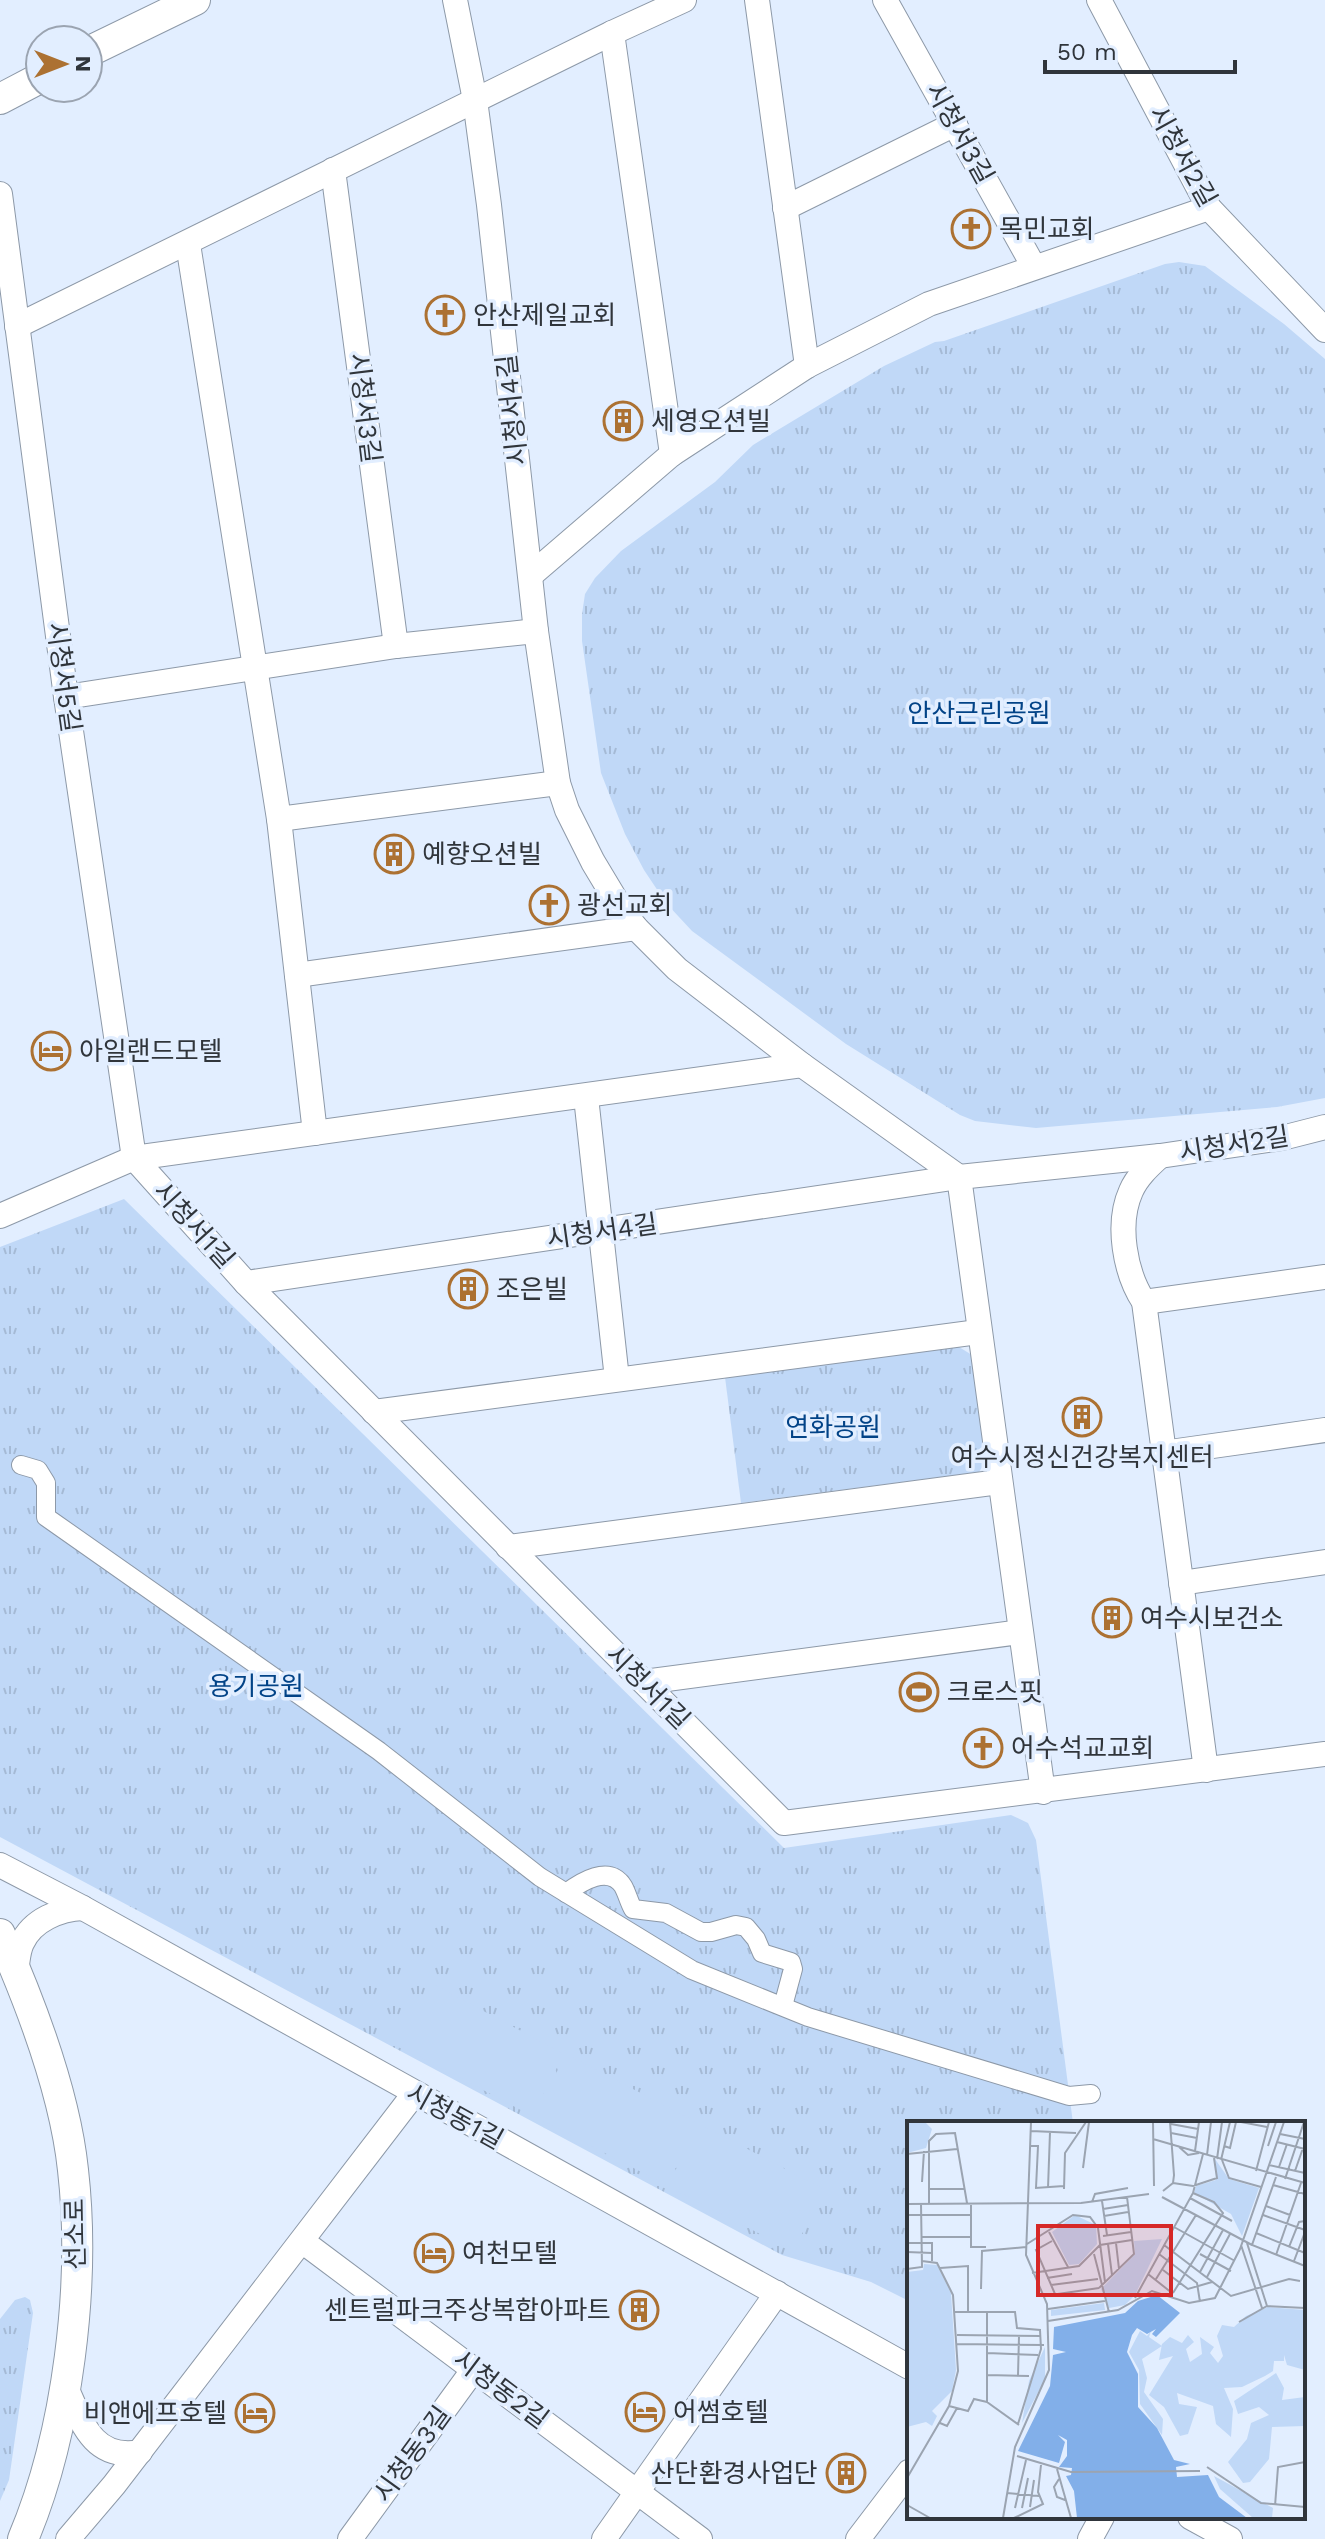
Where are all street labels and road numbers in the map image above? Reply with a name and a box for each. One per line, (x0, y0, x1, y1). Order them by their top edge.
street label: 시청서3길 (920, 77, 1000, 189)
street label: 시청서2길 (1143, 100, 1223, 212)
street label: 시청서3길 (343, 351, 387, 465)
street label: 시청서4길 (491, 353, 533, 467)
street label: 시청서5길 (41, 620, 87, 734)
street label: 시청서2길 (1177, 1121, 1291, 1167)
street label: 시청서1길 (147, 1176, 241, 1274)
street label: 시청서4길 (545, 1208, 659, 1254)
street label: 시청서1길 (600, 1639, 696, 1735)
street label: 시청동1길 (401, 2077, 509, 2155)
street label: 선소로 (59, 2198, 91, 2270)
street label: 시청동2길 (448, 2344, 554, 2434)
street label: 시청동3길 (367, 2400, 457, 2508)

